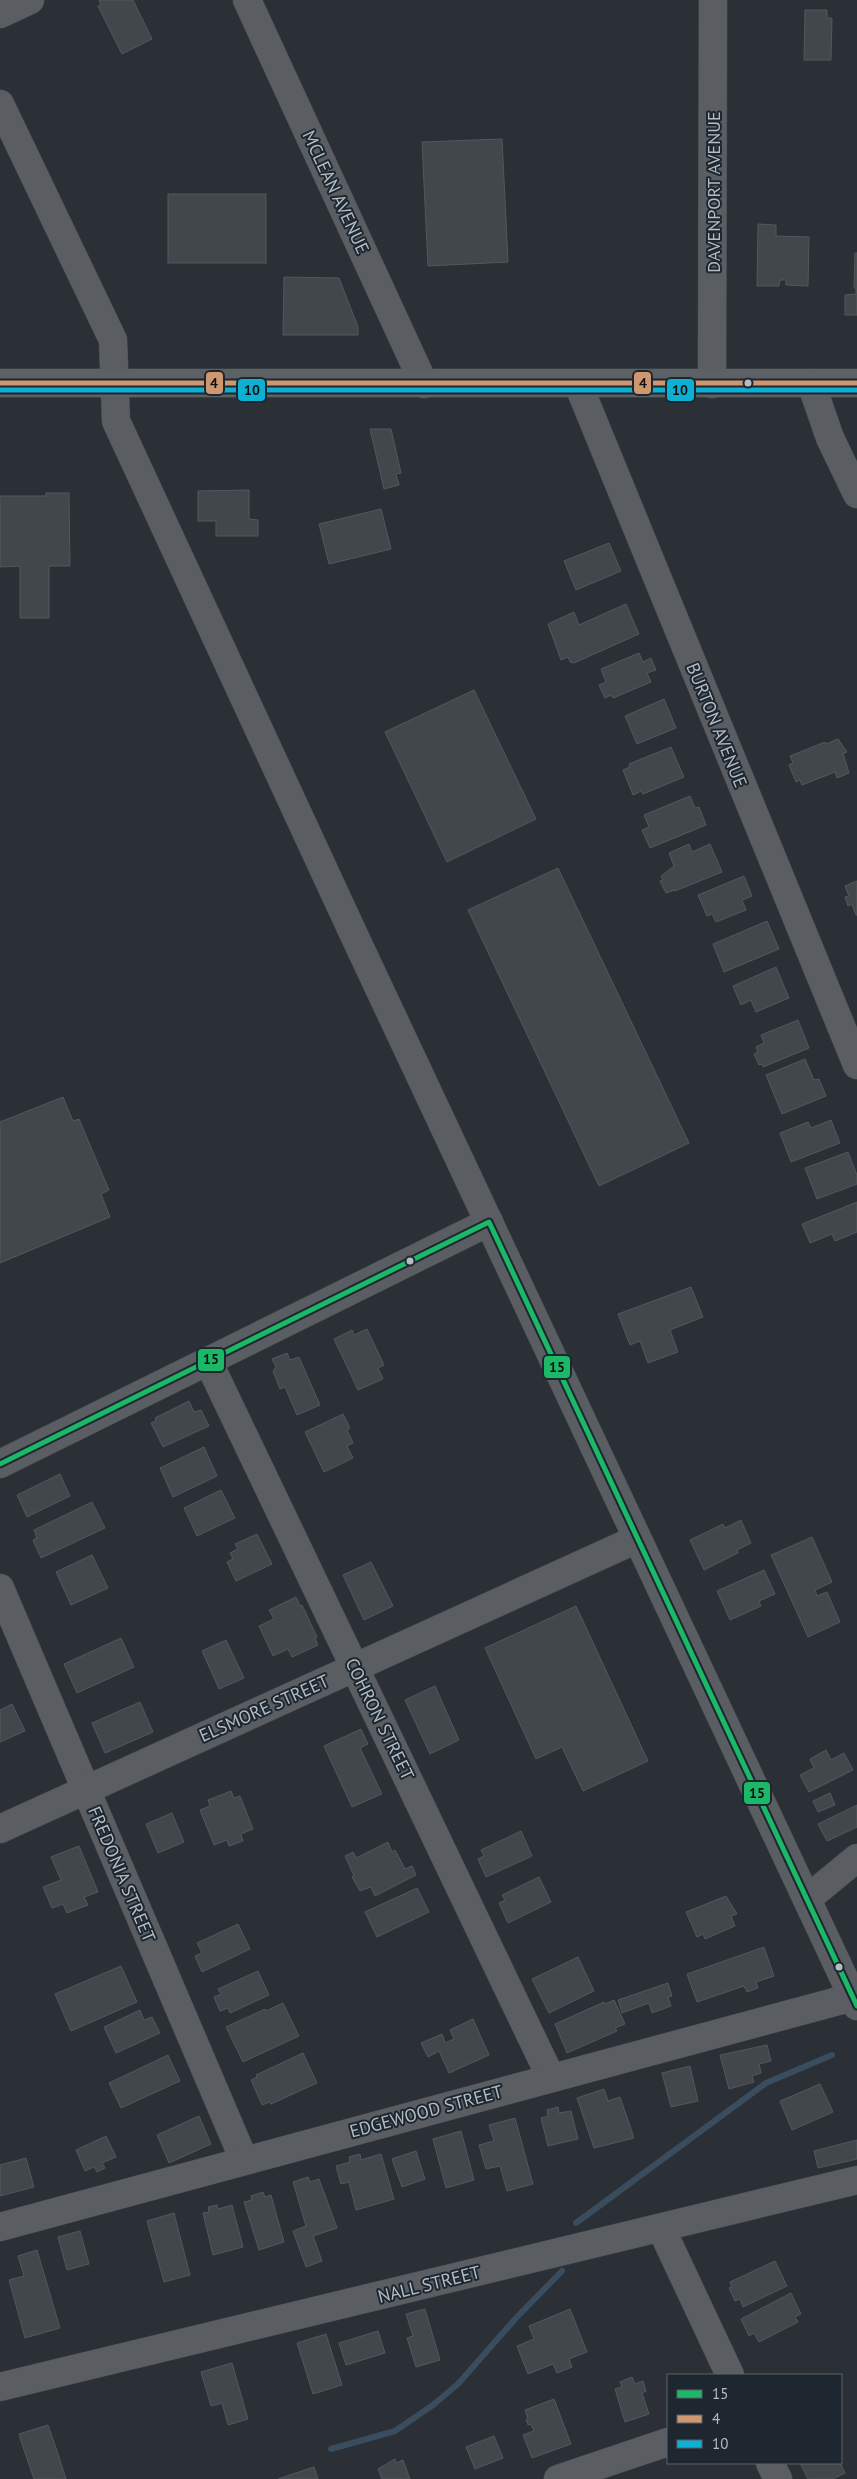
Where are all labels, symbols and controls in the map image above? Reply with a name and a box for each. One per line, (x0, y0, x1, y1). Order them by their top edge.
street label: DAVENPORT AVENUE (702, 111, 725, 273)
street label: MCLEAN AVENUE (297, 127, 375, 257)
line badge: 4 (205, 371, 224, 395)
line badge: 4 (633, 371, 652, 395)
text: 4 (210, 374, 218, 392)
text: 4 (639, 374, 647, 392)
line badge: 10 (237, 378, 266, 402)
line badge: 10 (666, 378, 695, 402)
unlabelled marker (743, 378, 753, 388)
text: 10 (244, 381, 260, 399)
text: 10 (672, 381, 688, 399)
street label: BURTON AVENUE (681, 659, 753, 791)
unlabelled marker (405, 1256, 415, 1266)
line badge: 15 (197, 1348, 225, 1372)
text: 15 (203, 1350, 219, 1368)
line badge: 15 (543, 1355, 571, 1379)
text: 15 (549, 1358, 565, 1376)
street label: COHRON STREET (341, 1654, 419, 1784)
street label: ELSMORE STREET (195, 1669, 333, 1747)
line badge: 15 (743, 1781, 771, 1805)
text: 15 (749, 1784, 765, 1802)
street label: FREDONIA STREET (83, 1803, 161, 1945)
unlabelled marker (834, 1962, 844, 1972)
street label: EDGEWOOD STREET (347, 2080, 505, 2142)
street label: NALL STREET (375, 2260, 483, 2308)
legend (667, 2374, 842, 2464)
text: 15 (712, 2384, 728, 2403)
text: 4 (712, 2409, 720, 2428)
text: 10 (712, 2434, 728, 2453)

